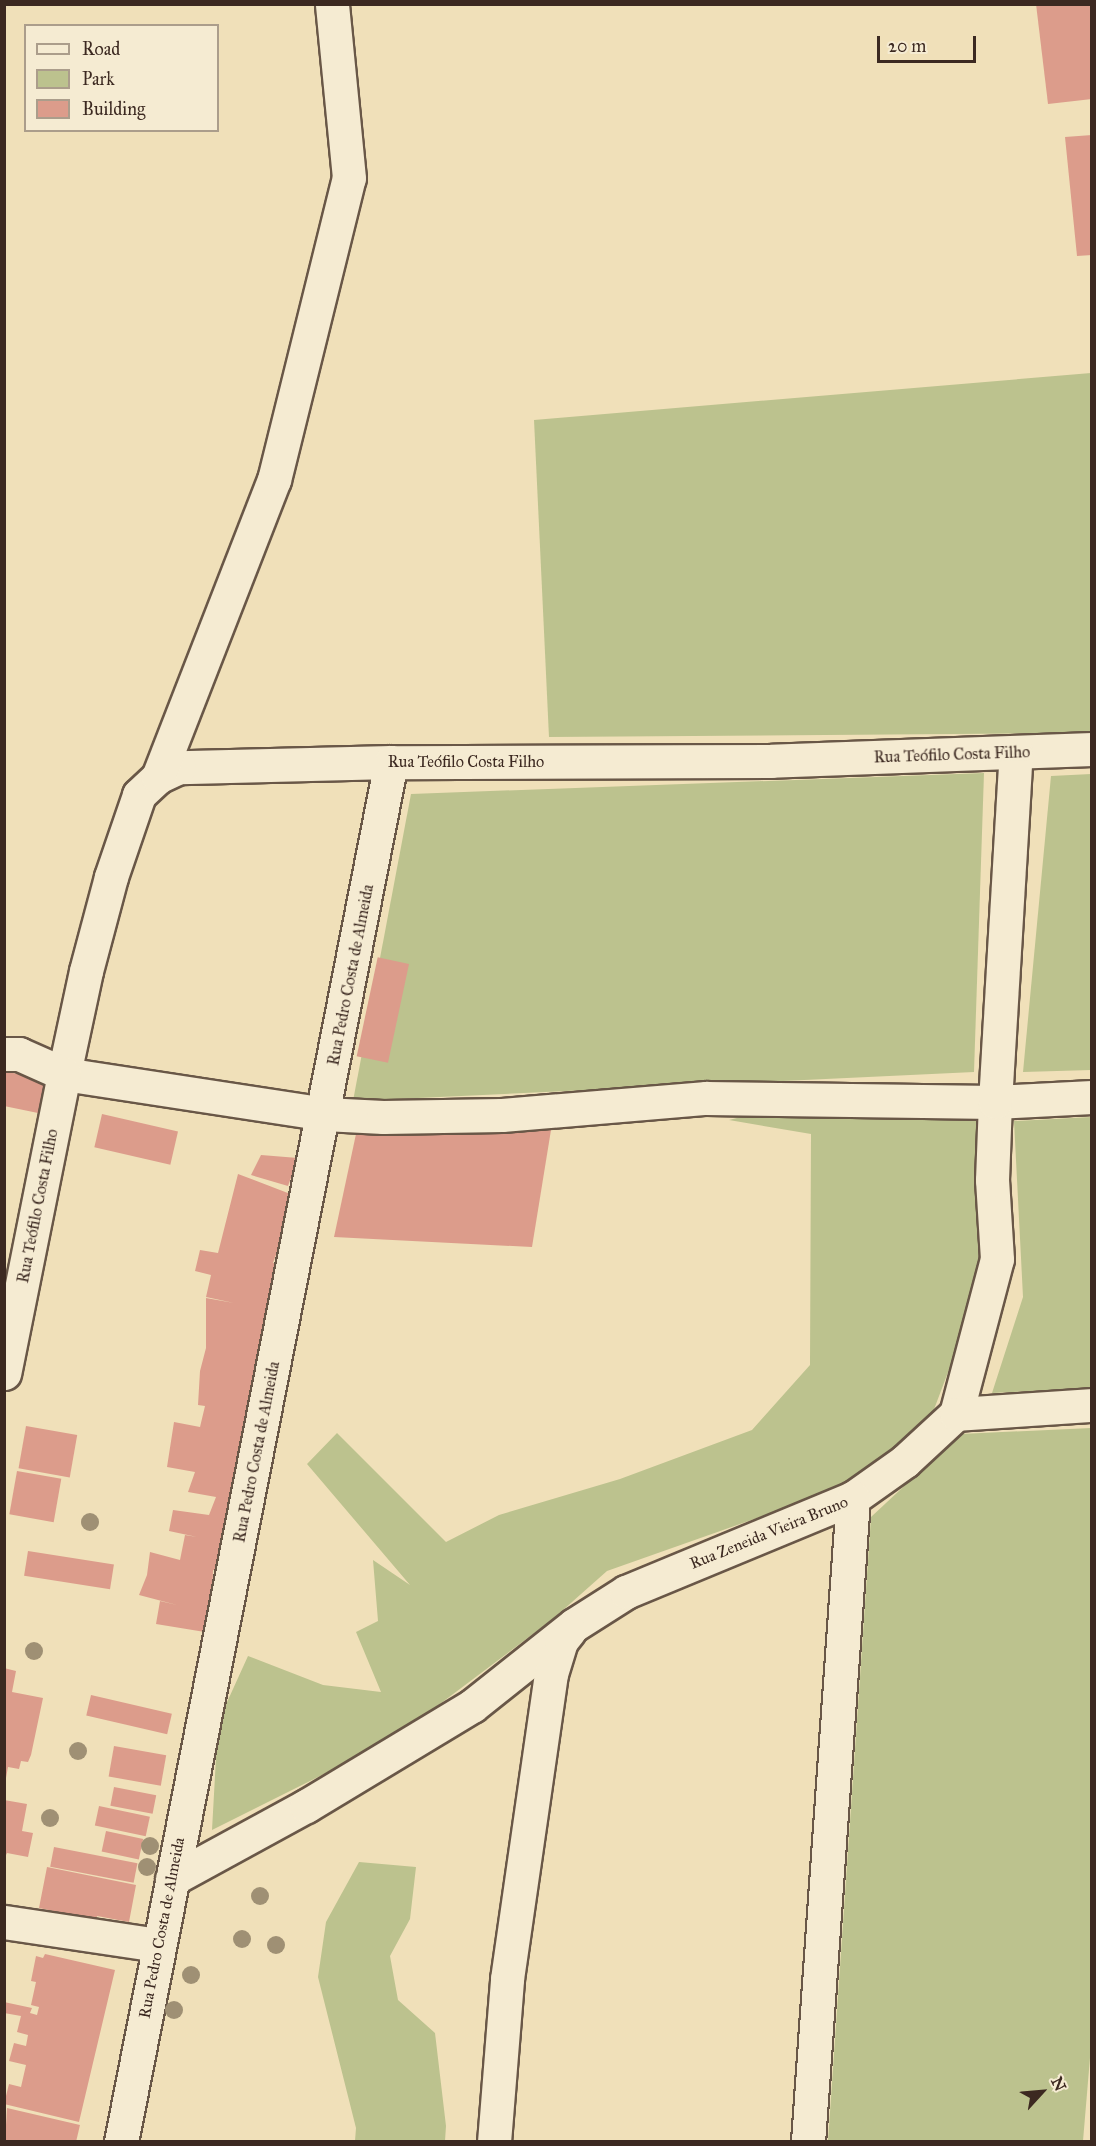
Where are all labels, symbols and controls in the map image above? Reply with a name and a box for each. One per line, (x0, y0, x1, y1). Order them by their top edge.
legend (24, 24, 219, 132)
scale bar (880, 24, 979, 62)
text: 20 m (888, 35, 926, 57)
text: Road (82, 38, 120, 60)
text: Park (82, 68, 115, 90)
text: Building (82, 98, 145, 120)
street label: Rua Teófilo Costa Filho (873, 743, 1031, 767)
street label: Rua Teófilo Costa Filho (388, 752, 544, 772)
street label: Rua Pedro Costa de Almeida (324, 883, 378, 1067)
street label: Rua Teófilo Costa Filho (14, 1127, 62, 1285)
street label: Rua Pedro Costa de Almeida (230, 1360, 284, 1544)
street label: Rua Zeneida Vieira Bruno (687, 1492, 851, 1574)
street label: Rua Pedro Costa de Almeida (135, 1836, 189, 2020)
north arrow (1012, 2062, 1072, 2122)
text: N (1047, 2074, 1070, 2094)

